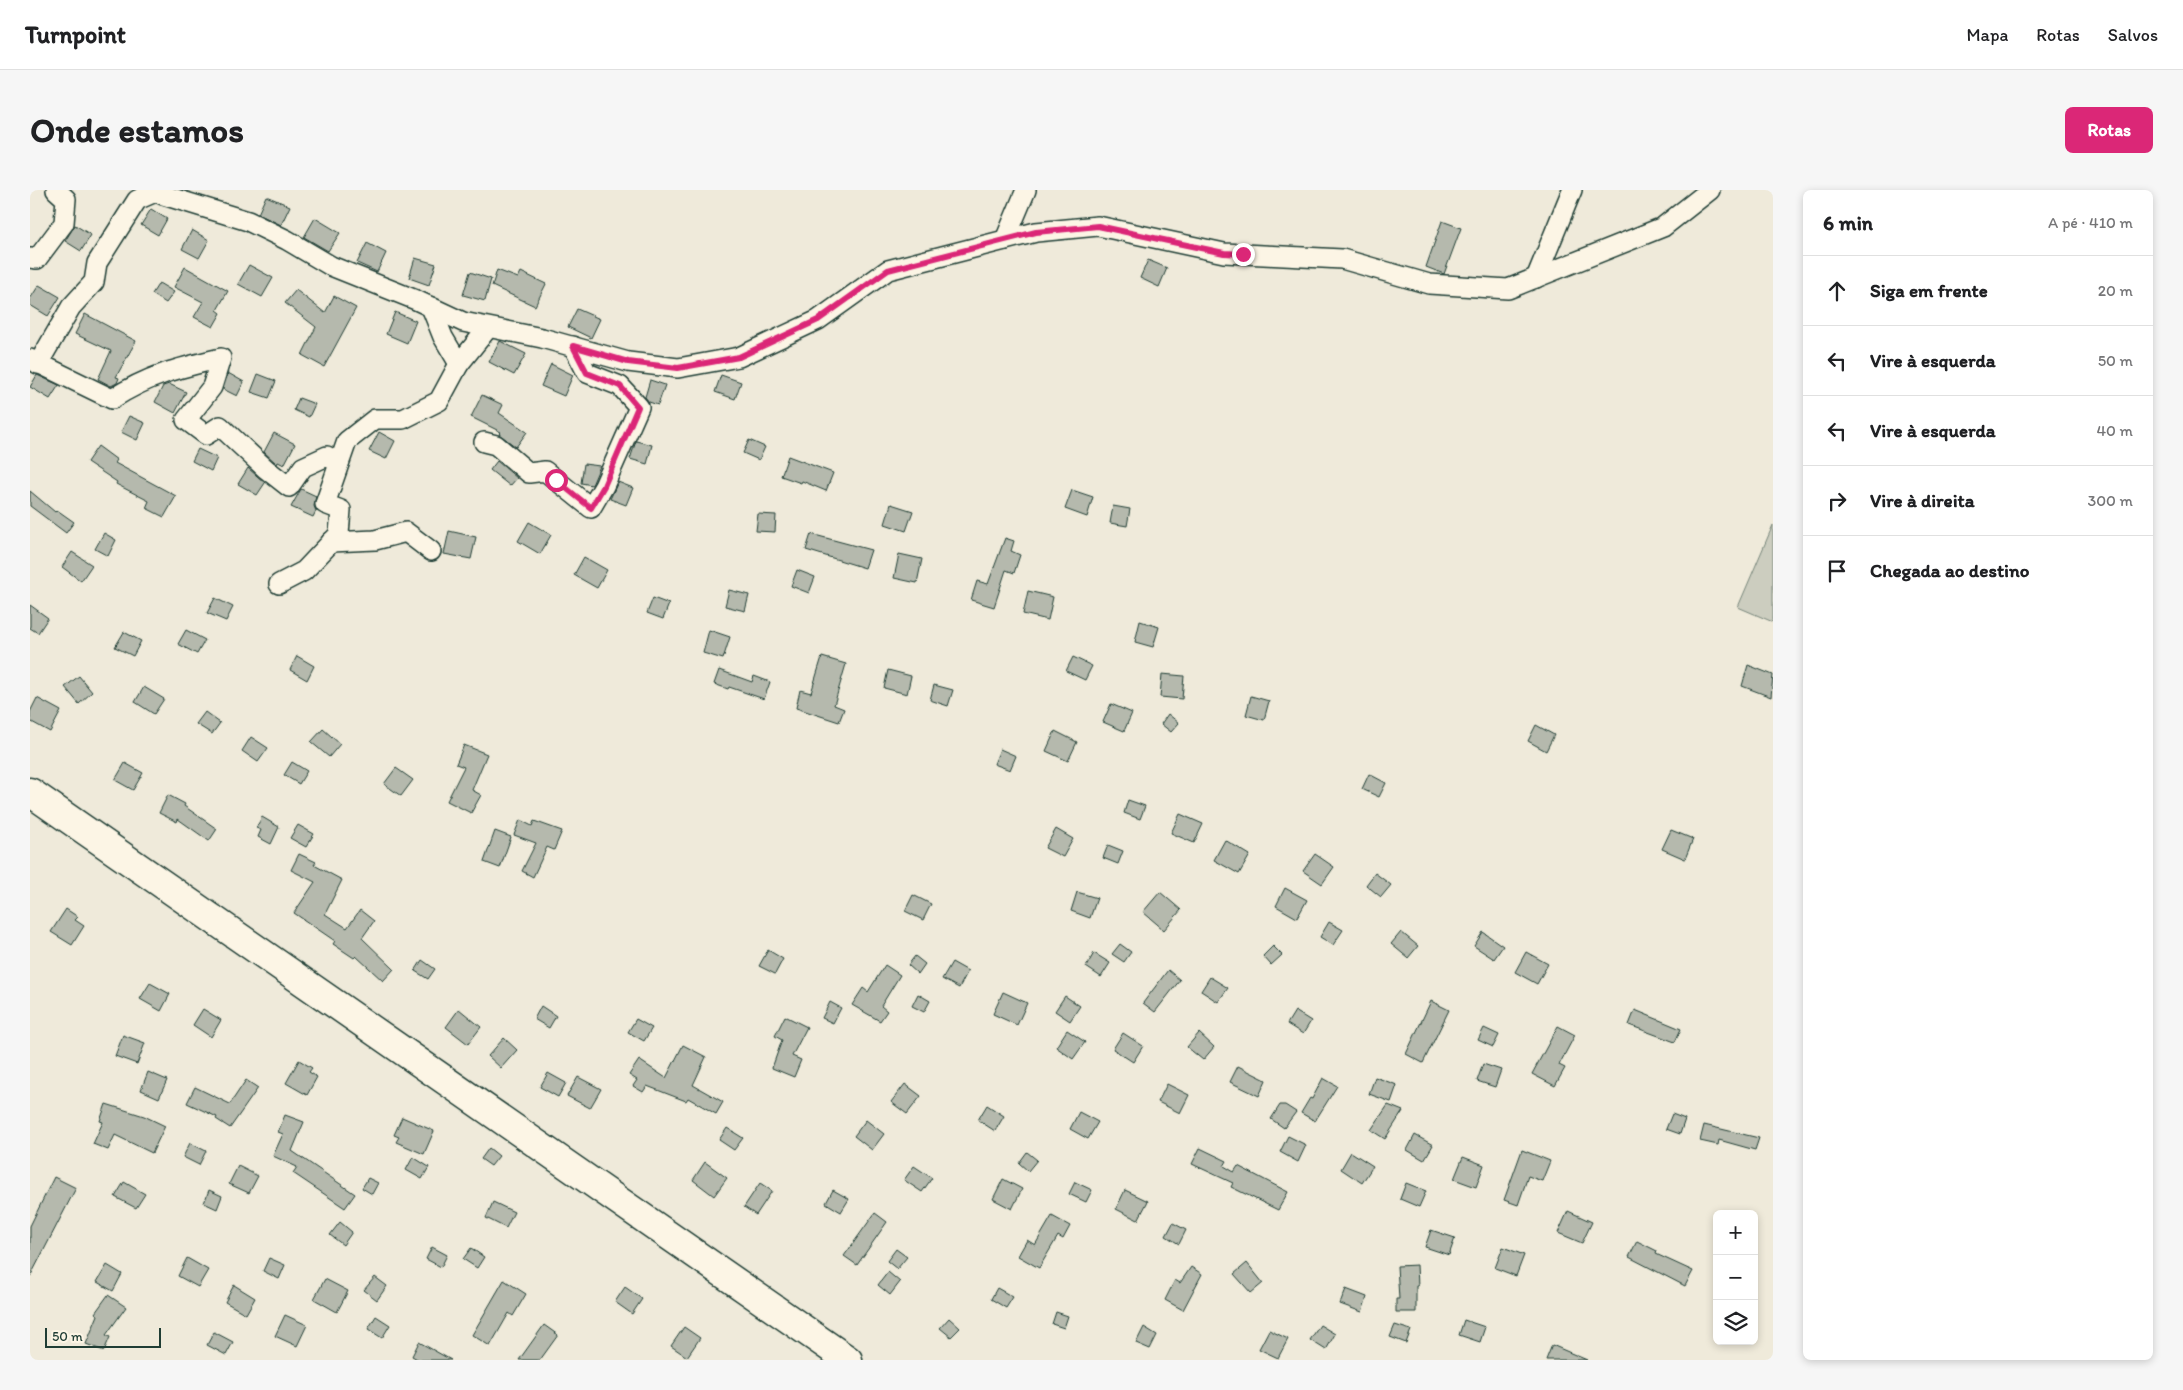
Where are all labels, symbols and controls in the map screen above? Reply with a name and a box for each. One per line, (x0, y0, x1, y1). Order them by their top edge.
text: Turnpoint (25, 20, 126, 49)
text: Mapa (1966, 24, 2008, 46)
text: Rotas (2036, 24, 2080, 46)
text: Salvos (2108, 24, 2158, 46)
button: Rotas (2065, 107, 2153, 153)
text: Onde estamos (30, 109, 244, 151)
text: 6 min (1823, 210, 1873, 235)
text: A pé · 410 m (2048, 213, 2133, 232)
route end (1232, 243, 1255, 266)
icon: ahead (1823, 277, 1851, 305)
text: Siga em frente (1870, 279, 1988, 302)
text: 20 m (2098, 281, 2133, 300)
icon: left (1823, 347, 1851, 375)
text: Vire à esquerda (1870, 349, 1996, 372)
text: 50 m (2098, 351, 2133, 370)
icon: left (1823, 417, 1851, 445)
text: Vire à esquerda (1870, 419, 1996, 442)
text: 40 m (2096, 421, 2133, 440)
route start (545, 469, 568, 492)
icon: right (1823, 487, 1851, 515)
text: Vire à direita (1870, 489, 1975, 512)
text: 300 m (2088, 491, 2133, 510)
icon: arrive (1823, 557, 1851, 585)
text: Chegada ao destino (1870, 559, 2029, 582)
map controls (1713, 1210, 1758, 1345)
button: + (1713, 1210, 1758, 1255)
button: − (1713, 1255, 1758, 1300)
button: layers (1713, 1300, 1758, 1345)
scale bar (45, 1325, 161, 1348)
text: 50 m (52, 1328, 83, 1345)

